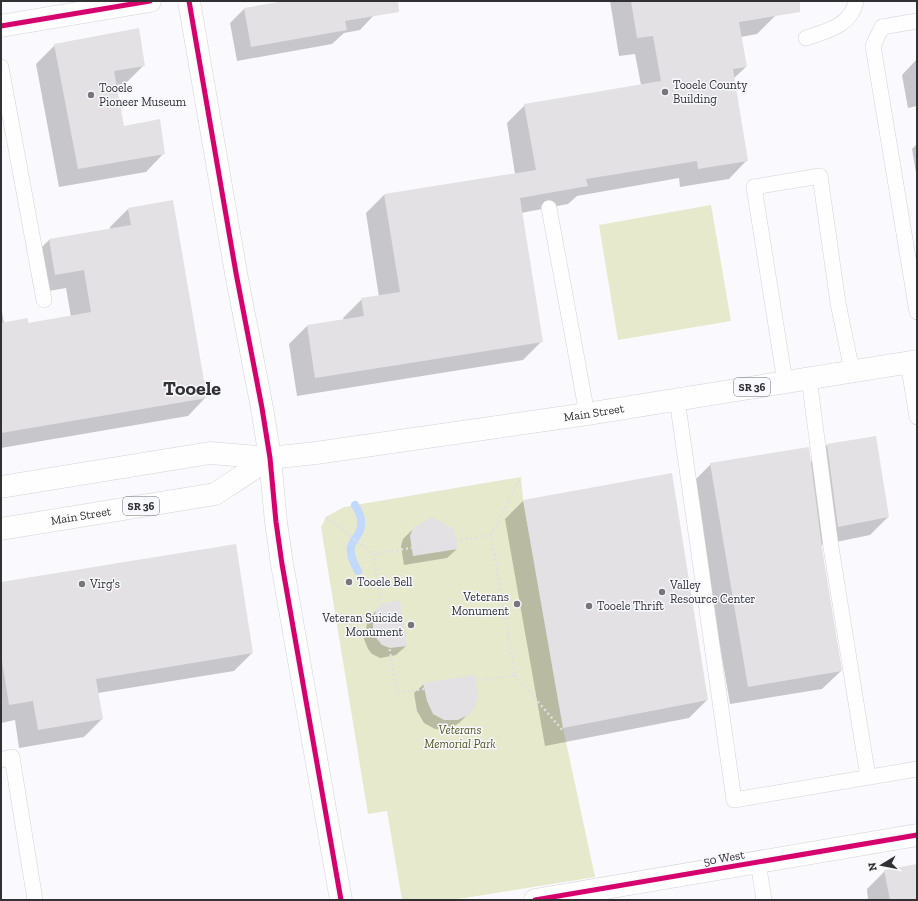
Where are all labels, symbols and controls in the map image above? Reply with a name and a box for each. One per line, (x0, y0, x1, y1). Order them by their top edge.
place label: Tooele County Building (673, 78, 748, 106)
place label: Tooele Pioneer Museum (99, 81, 187, 109)
marker: Tooele County Building (660, 87, 670, 97)
marker: Tooele Pioneer Museum (86, 90, 96, 100)
district label: Tooele (163, 376, 221, 400)
road number: SR 36 (734, 378, 770, 396)
street label: Main Street (563, 401, 626, 424)
road number: SR 36 (123, 497, 159, 515)
street label: Main Street (50, 504, 113, 528)
place label: Tooele Bell (357, 575, 412, 589)
place label: Virg's (89, 577, 120, 591)
marker: Tooele Bell (344, 577, 354, 587)
place label: Valley Resource Center (669, 578, 755, 606)
marker: Virg's (77, 579, 87, 589)
marker: Valley Resource Center (657, 587, 667, 597)
place label: Veterans Monument (452, 590, 510, 618)
marker: Veterans Monument (512, 599, 522, 609)
place label: Tooele Thrift (597, 599, 664, 613)
marker: Tooele Thrift (584, 601, 594, 611)
place label: Veteran Suicide Monument (321, 611, 404, 639)
marker: Veteran Suicide Monument (406, 620, 416, 630)
park label: Veterans Memorial Park (424, 723, 496, 751)
north arrow (862, 845, 902, 885)
street label: 50 West (702, 847, 746, 868)
text: N (865, 861, 880, 872)

